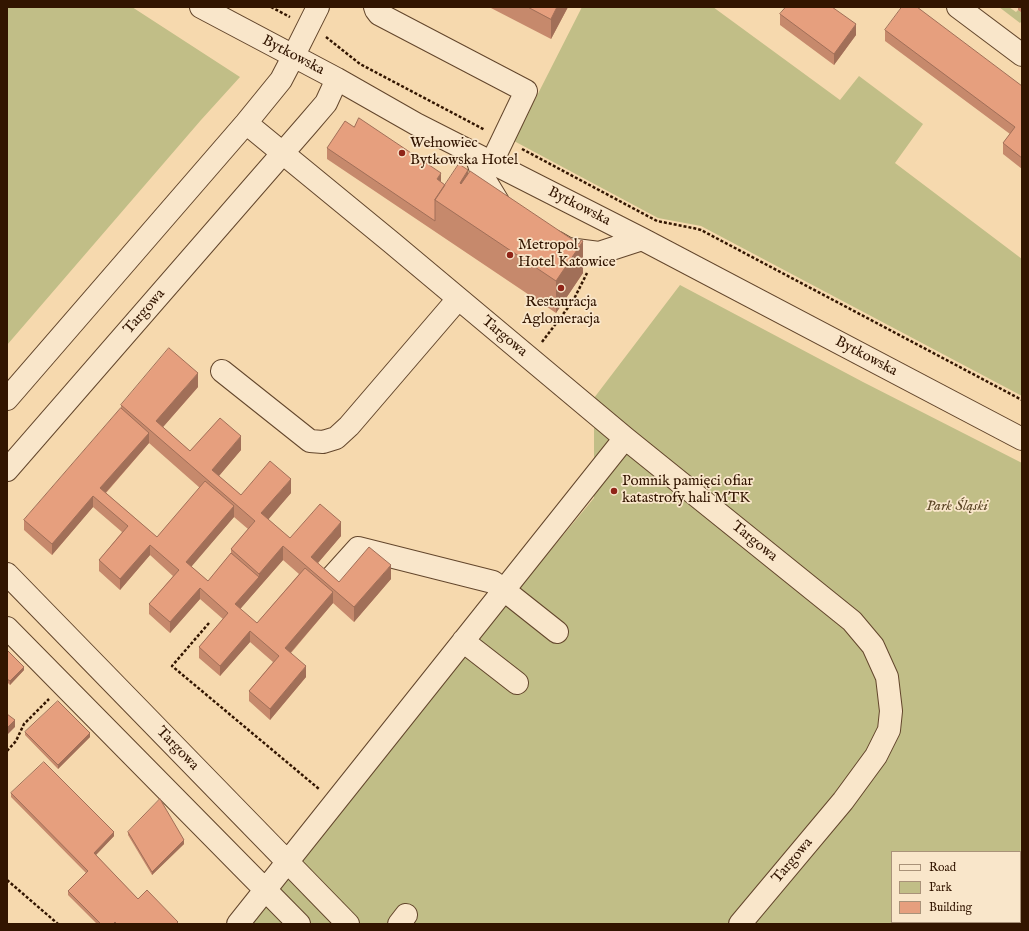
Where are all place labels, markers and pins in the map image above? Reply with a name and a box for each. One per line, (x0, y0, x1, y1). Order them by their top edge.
place label: Wełnowiec Bytkowska Hotel (410, 135, 518, 170)
marker: Wełnowiec Bytkowska Hotel (397, 148, 407, 158)
place label: Metropol Hotel Katowice (518, 237, 616, 272)
marker: Metropol Hotel Katowice (505, 250, 515, 260)
marker: Restauracja Aglomeracja (556, 283, 566, 293)
place label: Restauracja Aglomeracja (522, 294, 600, 329)
place label: Pomnik pamięci ofiar katastrofy hali MTK (622, 473, 753, 508)
marker: Pomnik pamięci ofiar katastrofy hali MTK (609, 486, 619, 496)

